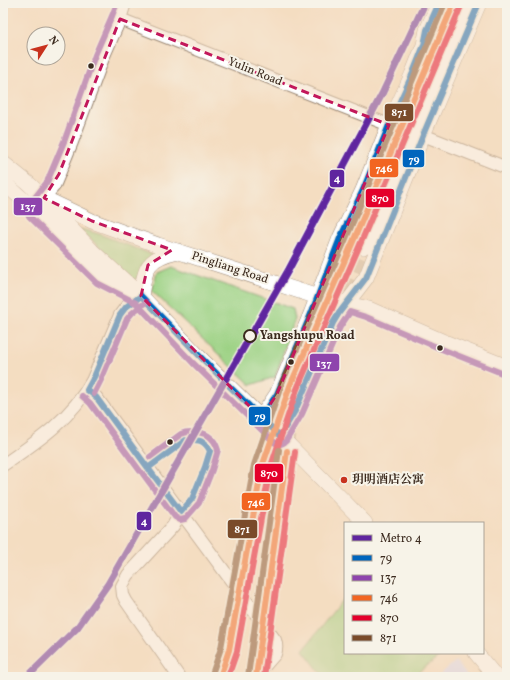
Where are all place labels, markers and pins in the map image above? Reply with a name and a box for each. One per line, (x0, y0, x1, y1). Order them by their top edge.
unlabelled marker (86, 61, 96, 71)
place label: Yangshupu Road (260, 328, 355, 344)
marker: Yangshupu Road (243, 329, 257, 343)
unlabelled marker (435, 343, 445, 353)
unlabelled marker (286, 357, 296, 367)
unlabelled marker (165, 437, 175, 447)
place label: 玥明酒店公寓 (352, 472, 424, 488)
marker: 玥明酒店公寓 (339, 475, 349, 485)

